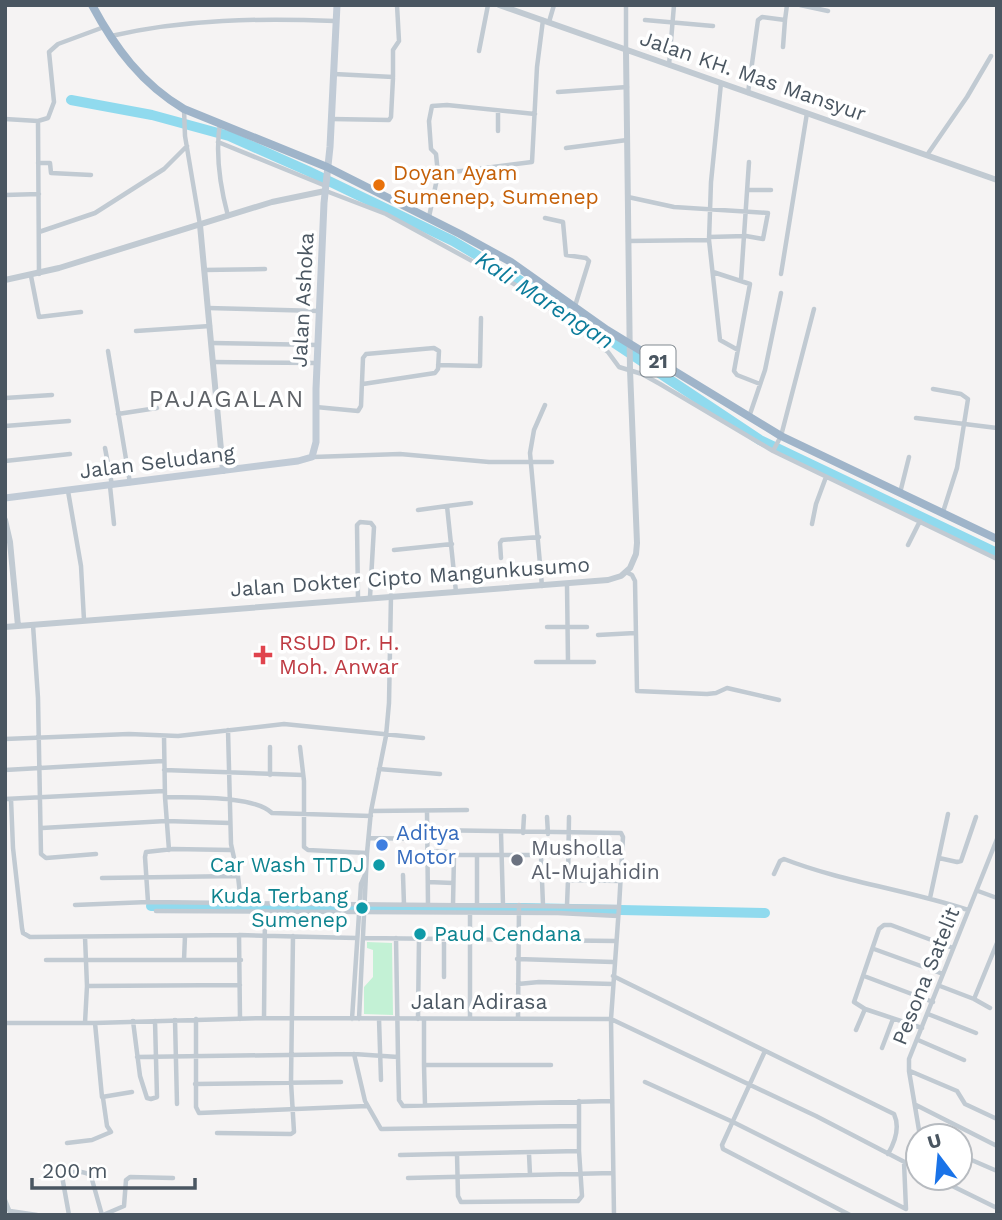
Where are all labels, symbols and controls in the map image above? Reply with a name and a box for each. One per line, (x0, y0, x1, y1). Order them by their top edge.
street label: Jalan KH. Mas Mansyur (637, 25, 870, 126)
place label: Doyan Ayam Sumenep, Sumenep (393, 160, 599, 209)
marker: Doyan Ayam Sumenep, Sumenep (371, 177, 387, 193)
street label: Jalan Ashoka (286, 232, 319, 368)
water label: Kali Marengan (471, 246, 619, 355)
road number: 21 (640, 346, 676, 376)
district label: PAJAGALAN (149, 385, 305, 413)
street label: Jalan Seludang (78, 439, 237, 483)
street label: Jalan Dokter Cipto Mangunkusumo (229, 551, 591, 602)
place label: RSUD Dr. H. Moh. Anwar (279, 630, 399, 679)
marker: RSUD Dr. H. Moh. Anwar (253, 645, 273, 665)
place label: Aditya Motor (396, 820, 460, 869)
place label: Musholla Al-Mujahidin (531, 835, 660, 884)
marker: Aditya Motor (374, 837, 390, 853)
place label: Car Wash TTDJ (210, 852, 365, 877)
marker: Musholla Al-Mujahidin (509, 852, 525, 868)
marker: Car Wash TTDJ (371, 857, 387, 873)
place label: Kuda Terbang Sumenep (210, 883, 349, 932)
marker: Kuda Terbang Sumenep (354, 900, 370, 916)
street label: Pesona Satelit (887, 903, 965, 1048)
place label: Paud Cendana (434, 921, 582, 946)
marker: Paud Cendana (412, 926, 428, 942)
street label: Jalan Adirasa (411, 989, 547, 1014)
north arrow (904, 1122, 974, 1192)
text: U (925, 1128, 944, 1154)
scale bar (32, 1146, 194, 1190)
text: 200 m (42, 1158, 108, 1183)

